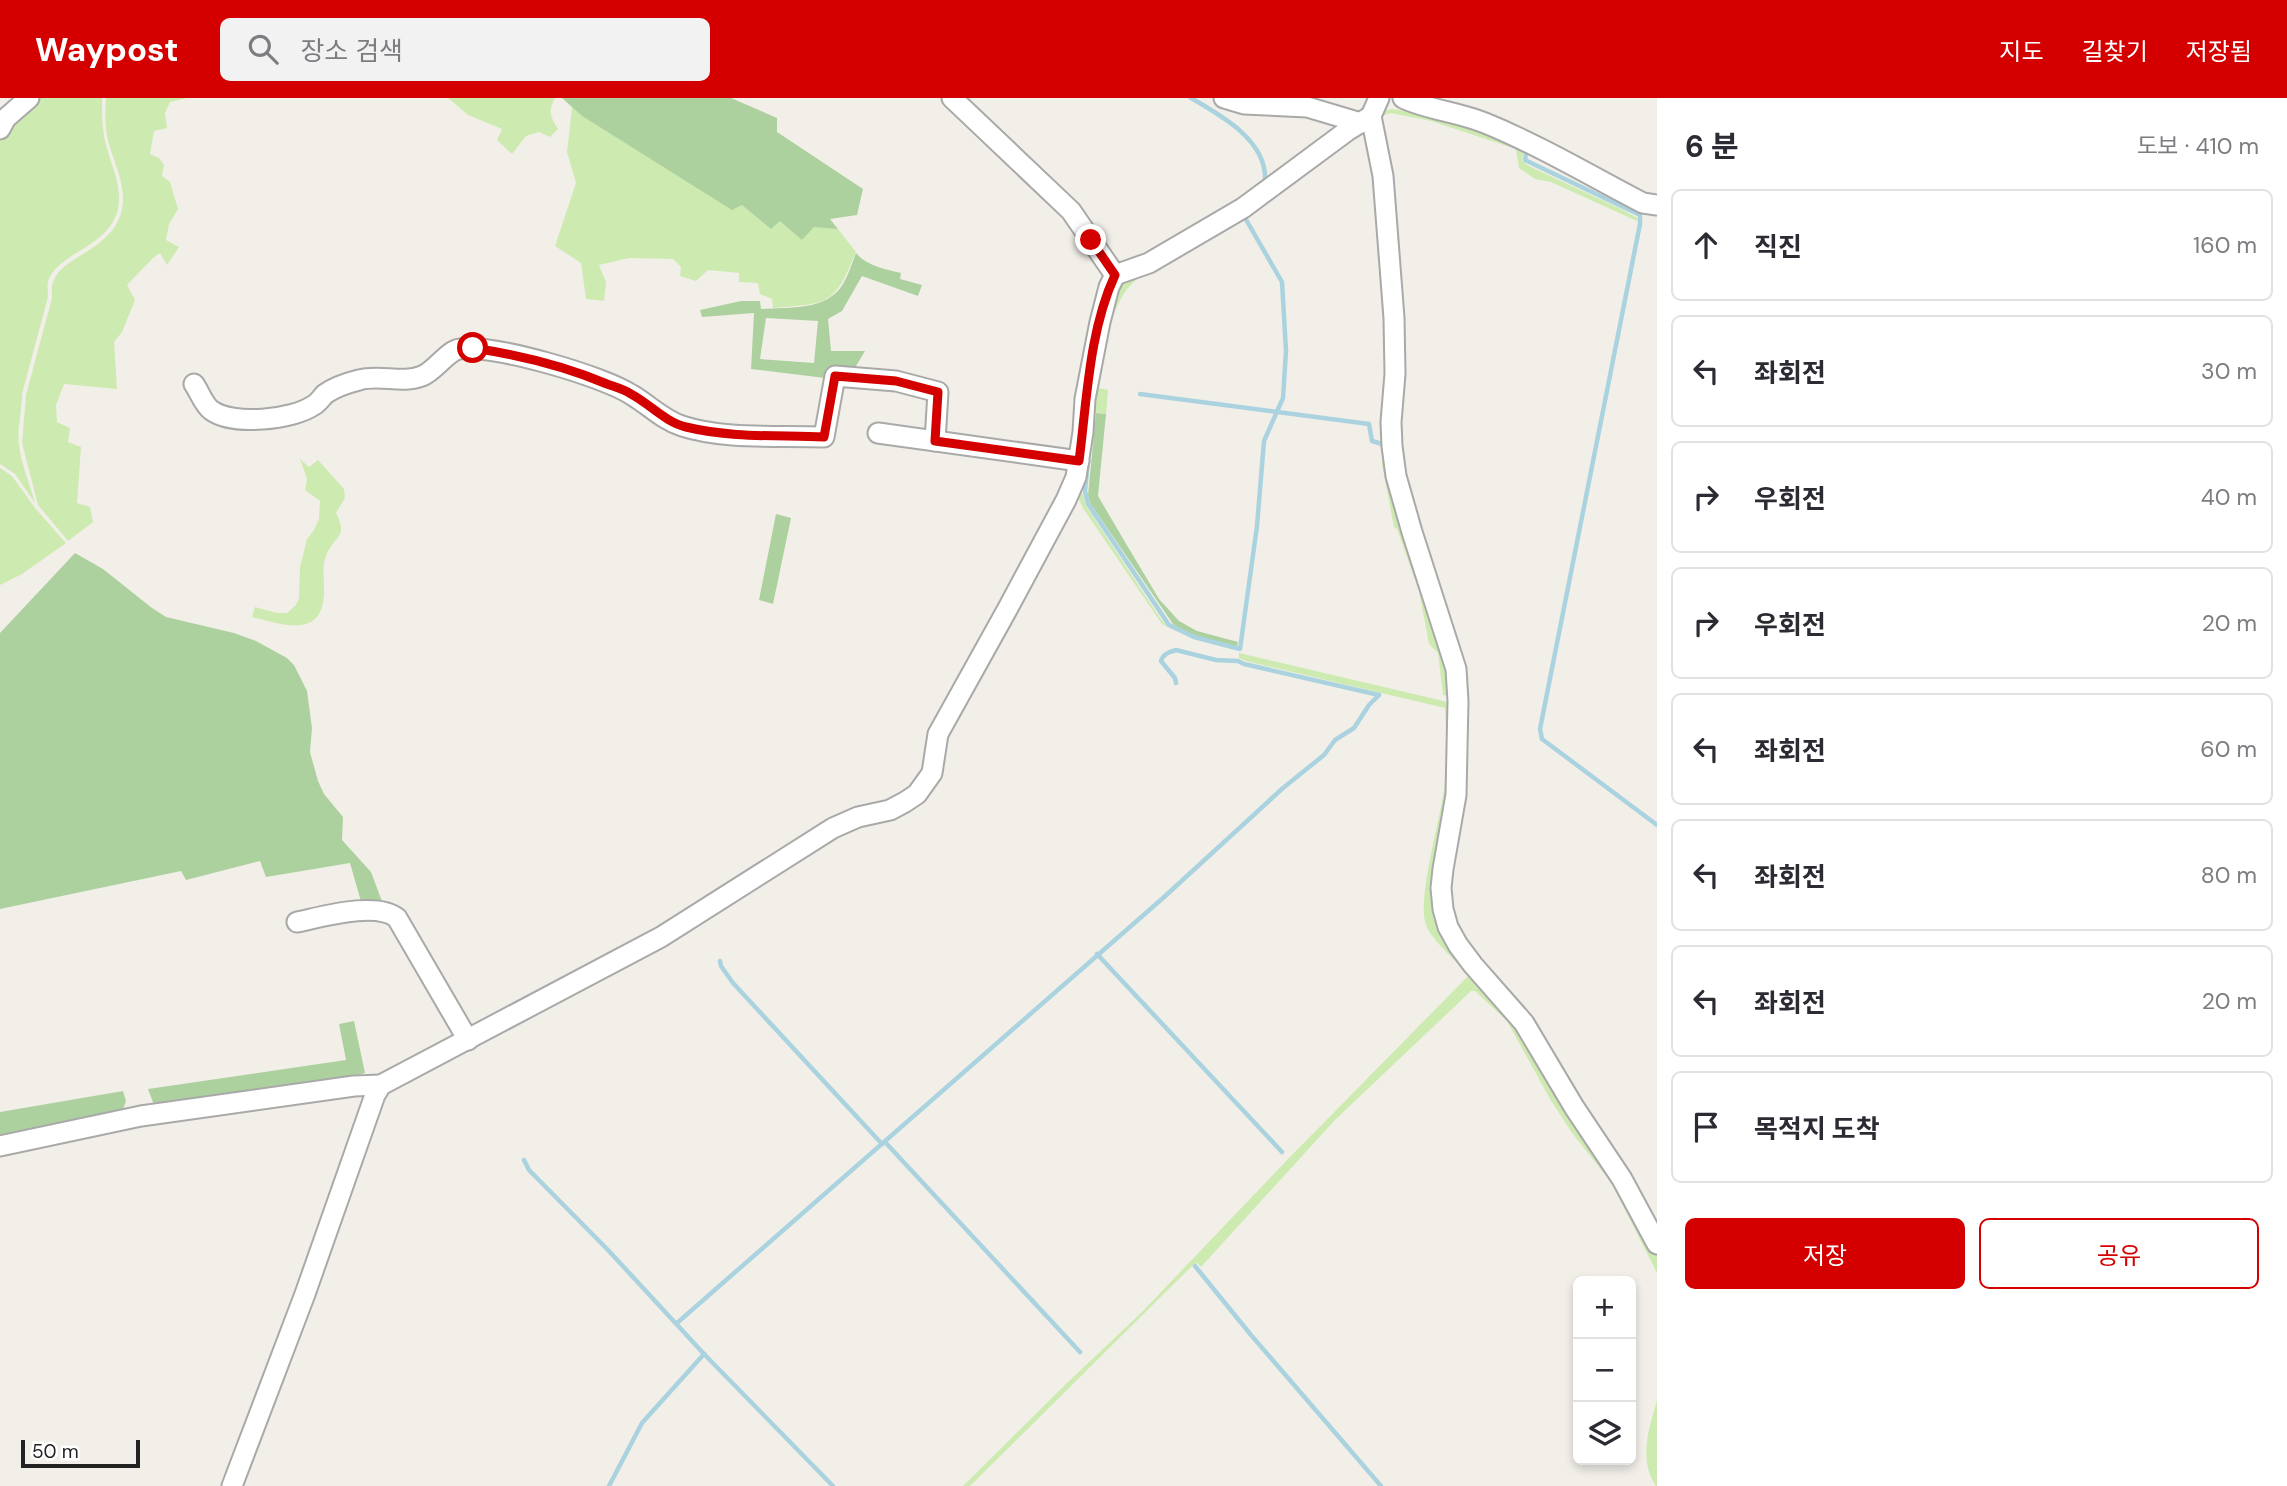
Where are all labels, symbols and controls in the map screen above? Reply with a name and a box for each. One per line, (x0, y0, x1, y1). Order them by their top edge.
search box (220, 18, 710, 81)
text: Waypost (35, 28, 178, 71)
icon: search (244, 30, 282, 68)
text: 장소 검색 (300, 34, 403, 68)
text: 지도 (1999, 36, 2044, 67)
text: 길찾기 (2082, 36, 2148, 67)
text: 저장됨 (2186, 36, 2252, 67)
text: 6 분 (1685, 127, 1739, 166)
text: 도보 · 410 m (2136, 131, 2259, 161)
route end (1075, 224, 1106, 255)
icon: ahead (1687, 226, 1725, 264)
text: 직진 (1754, 230, 1802, 264)
text: 160 m (2193, 230, 2257, 260)
route start (457, 332, 488, 363)
icon: left (1687, 352, 1725, 390)
text: 좌회전 (1754, 356, 1826, 390)
text: 30 m (2201, 356, 2257, 386)
icon: right (1687, 478, 1725, 516)
text: 우회전 (1754, 482, 1826, 516)
text: 40 m (2201, 482, 2257, 512)
icon: right (1687, 604, 1725, 642)
text: 우회전 (1754, 608, 1826, 642)
text: 20 m (2202, 608, 2257, 638)
icon: left (1687, 730, 1725, 768)
text: 좌회전 (1754, 734, 1826, 768)
text: 60 m (2200, 734, 2257, 764)
icon: left (1687, 856, 1725, 894)
text: 좌회전 (1754, 860, 1826, 894)
text: 80 m (2201, 860, 2257, 890)
icon: left (1687, 982, 1725, 1020)
text: 좌회전 (1754, 986, 1826, 1020)
text: 20 m (2202, 986, 2257, 1016)
icon: arrive (1687, 1108, 1725, 1146)
text: 목적지 도착 (1754, 1112, 1880, 1146)
button: 저장 (1685, 1218, 1965, 1289)
button: 공유 (1979, 1218, 2259, 1289)
map controls (1573, 1276, 1636, 1465)
button: + (1573, 1276, 1636, 1339)
button: − (1573, 1339, 1636, 1402)
button: layers (1573, 1402, 1636, 1465)
scale bar (21, 1437, 140, 1469)
text: 50 m (32, 1439, 79, 1464)

